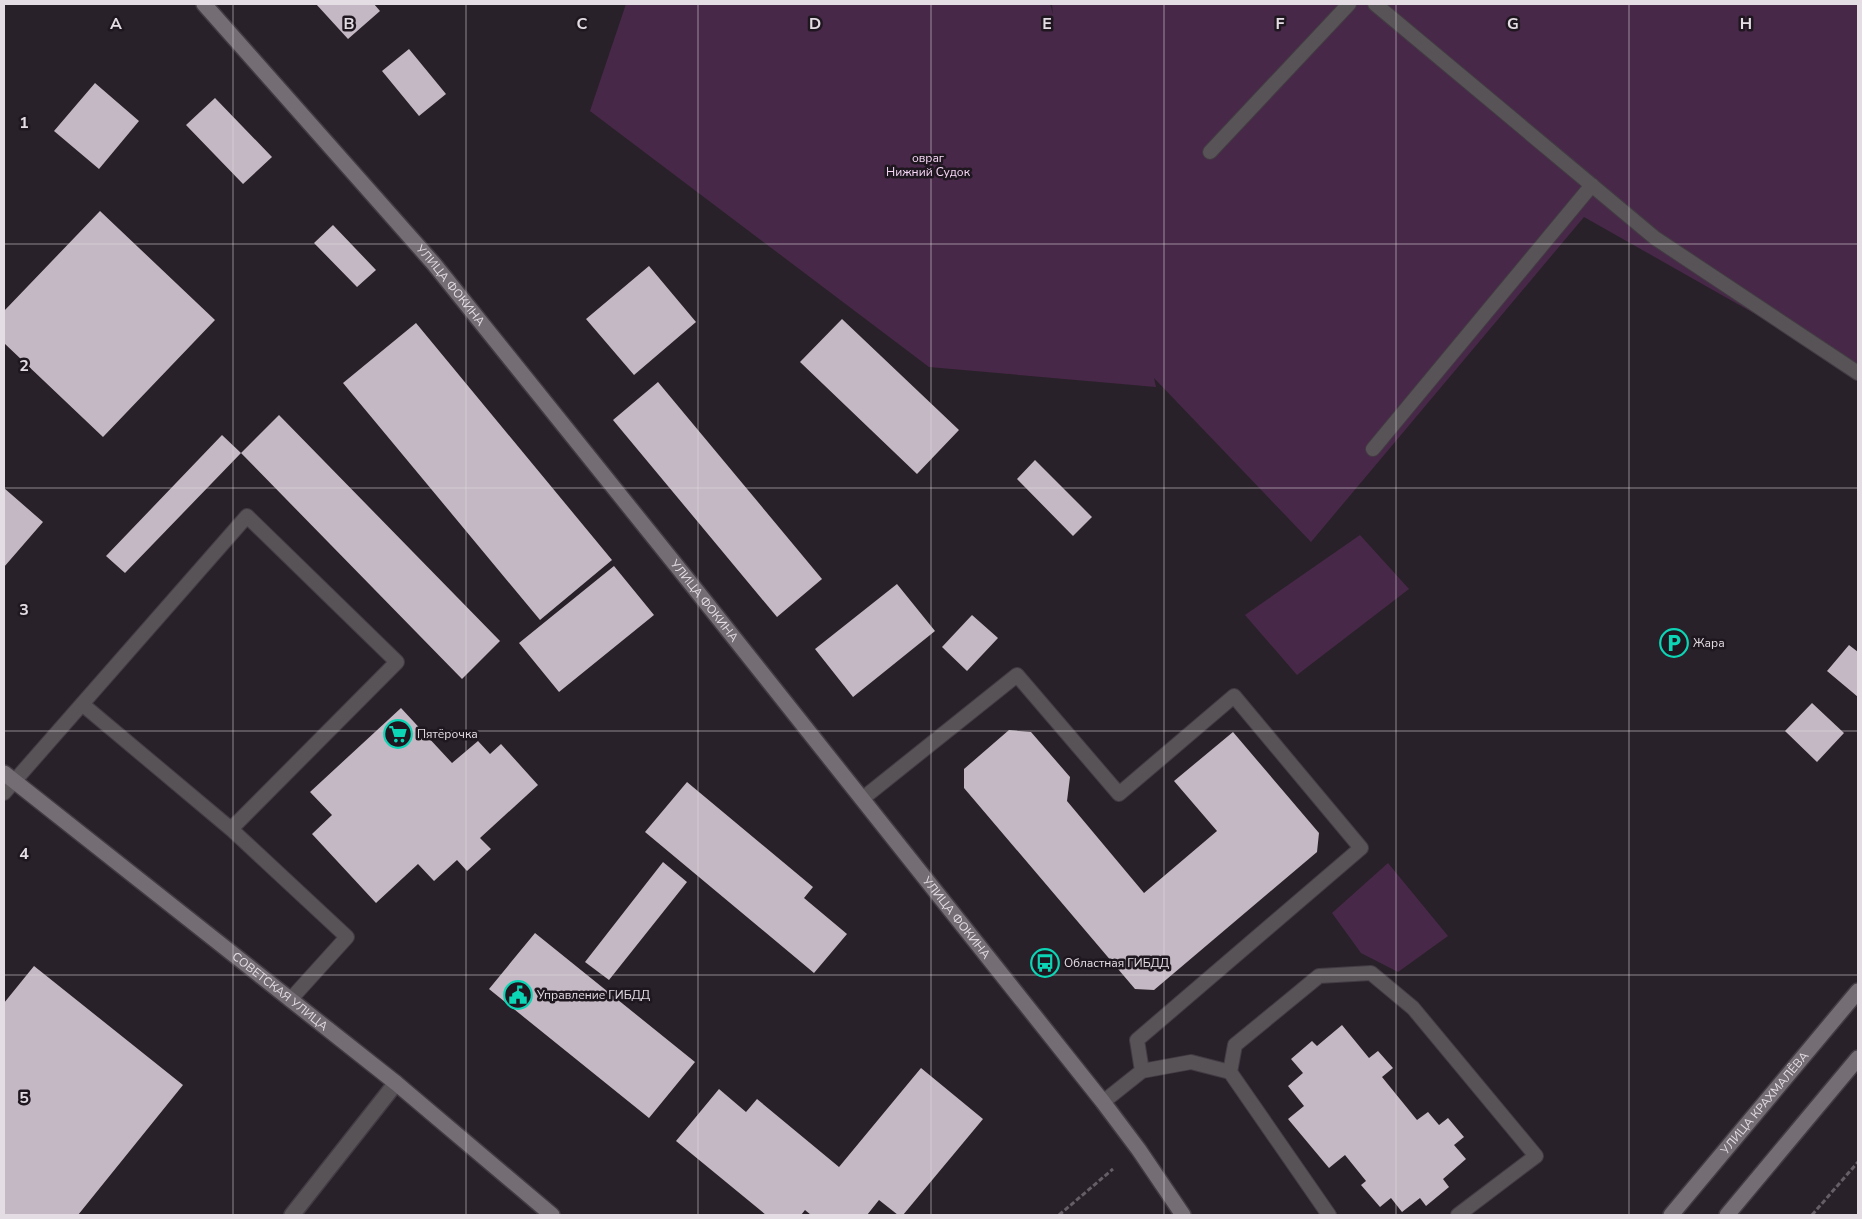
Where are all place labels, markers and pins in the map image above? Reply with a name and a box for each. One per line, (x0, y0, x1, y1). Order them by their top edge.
parking icon: Жара (1659, 628, 1689, 658)
place label: Жара (1693, 635, 1725, 651)
supermarket icon: Пятёрочка (383, 719, 413, 749)
place label: Пятёрочка (417, 726, 478, 742)
bus stop icon: Областная ГИБДД (1030, 948, 1060, 978)
place label: Областная ГИБДД (1064, 955, 1170, 971)
public building icon: Управление ГИБДД (503, 980, 533, 1010)
place label: Управление ГИБДД (536, 987, 651, 1003)

